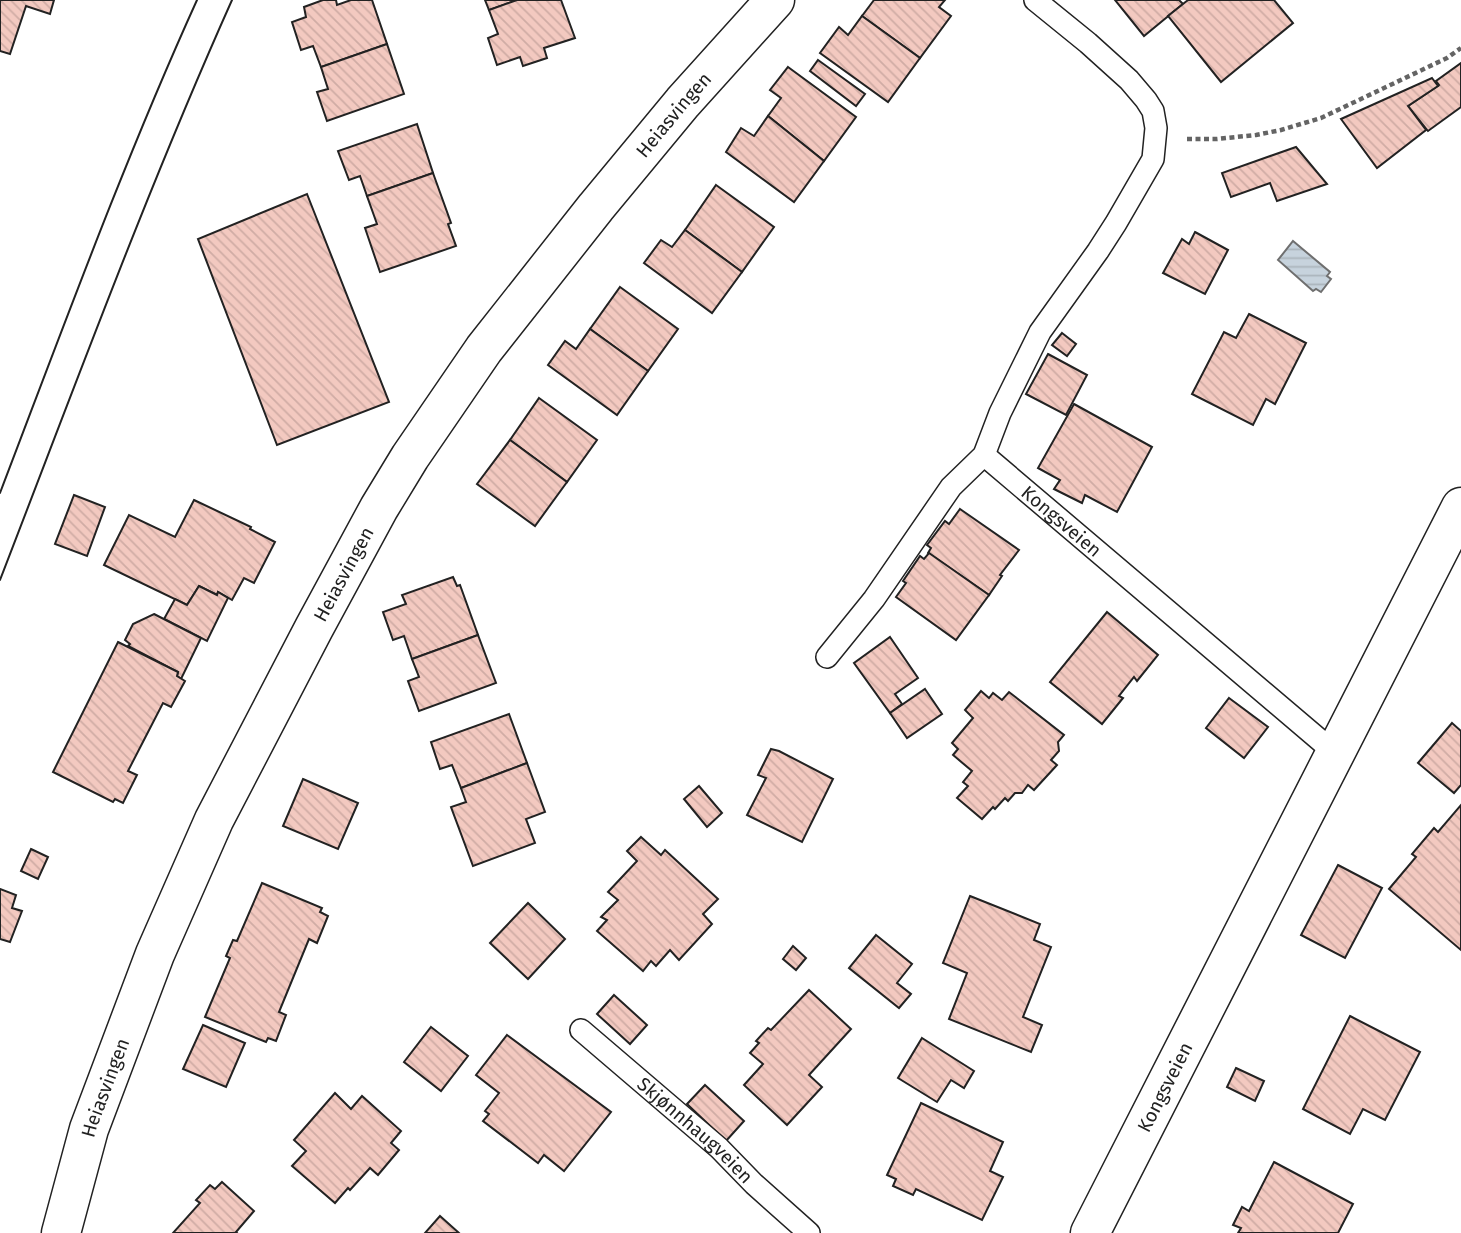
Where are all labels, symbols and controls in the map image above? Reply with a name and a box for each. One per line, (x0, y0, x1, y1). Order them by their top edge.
street label: Heiasvingen (631, 67, 716, 162)
street label: Kongsveien (1017, 481, 1107, 561)
street label: Heiasvingen (308, 523, 378, 625)
street label: Heiasvingen (76, 1035, 134, 1140)
street label: Kongsveien (1132, 1038, 1197, 1136)
street label: Skjønnhaugveien (633, 1072, 758, 1188)

